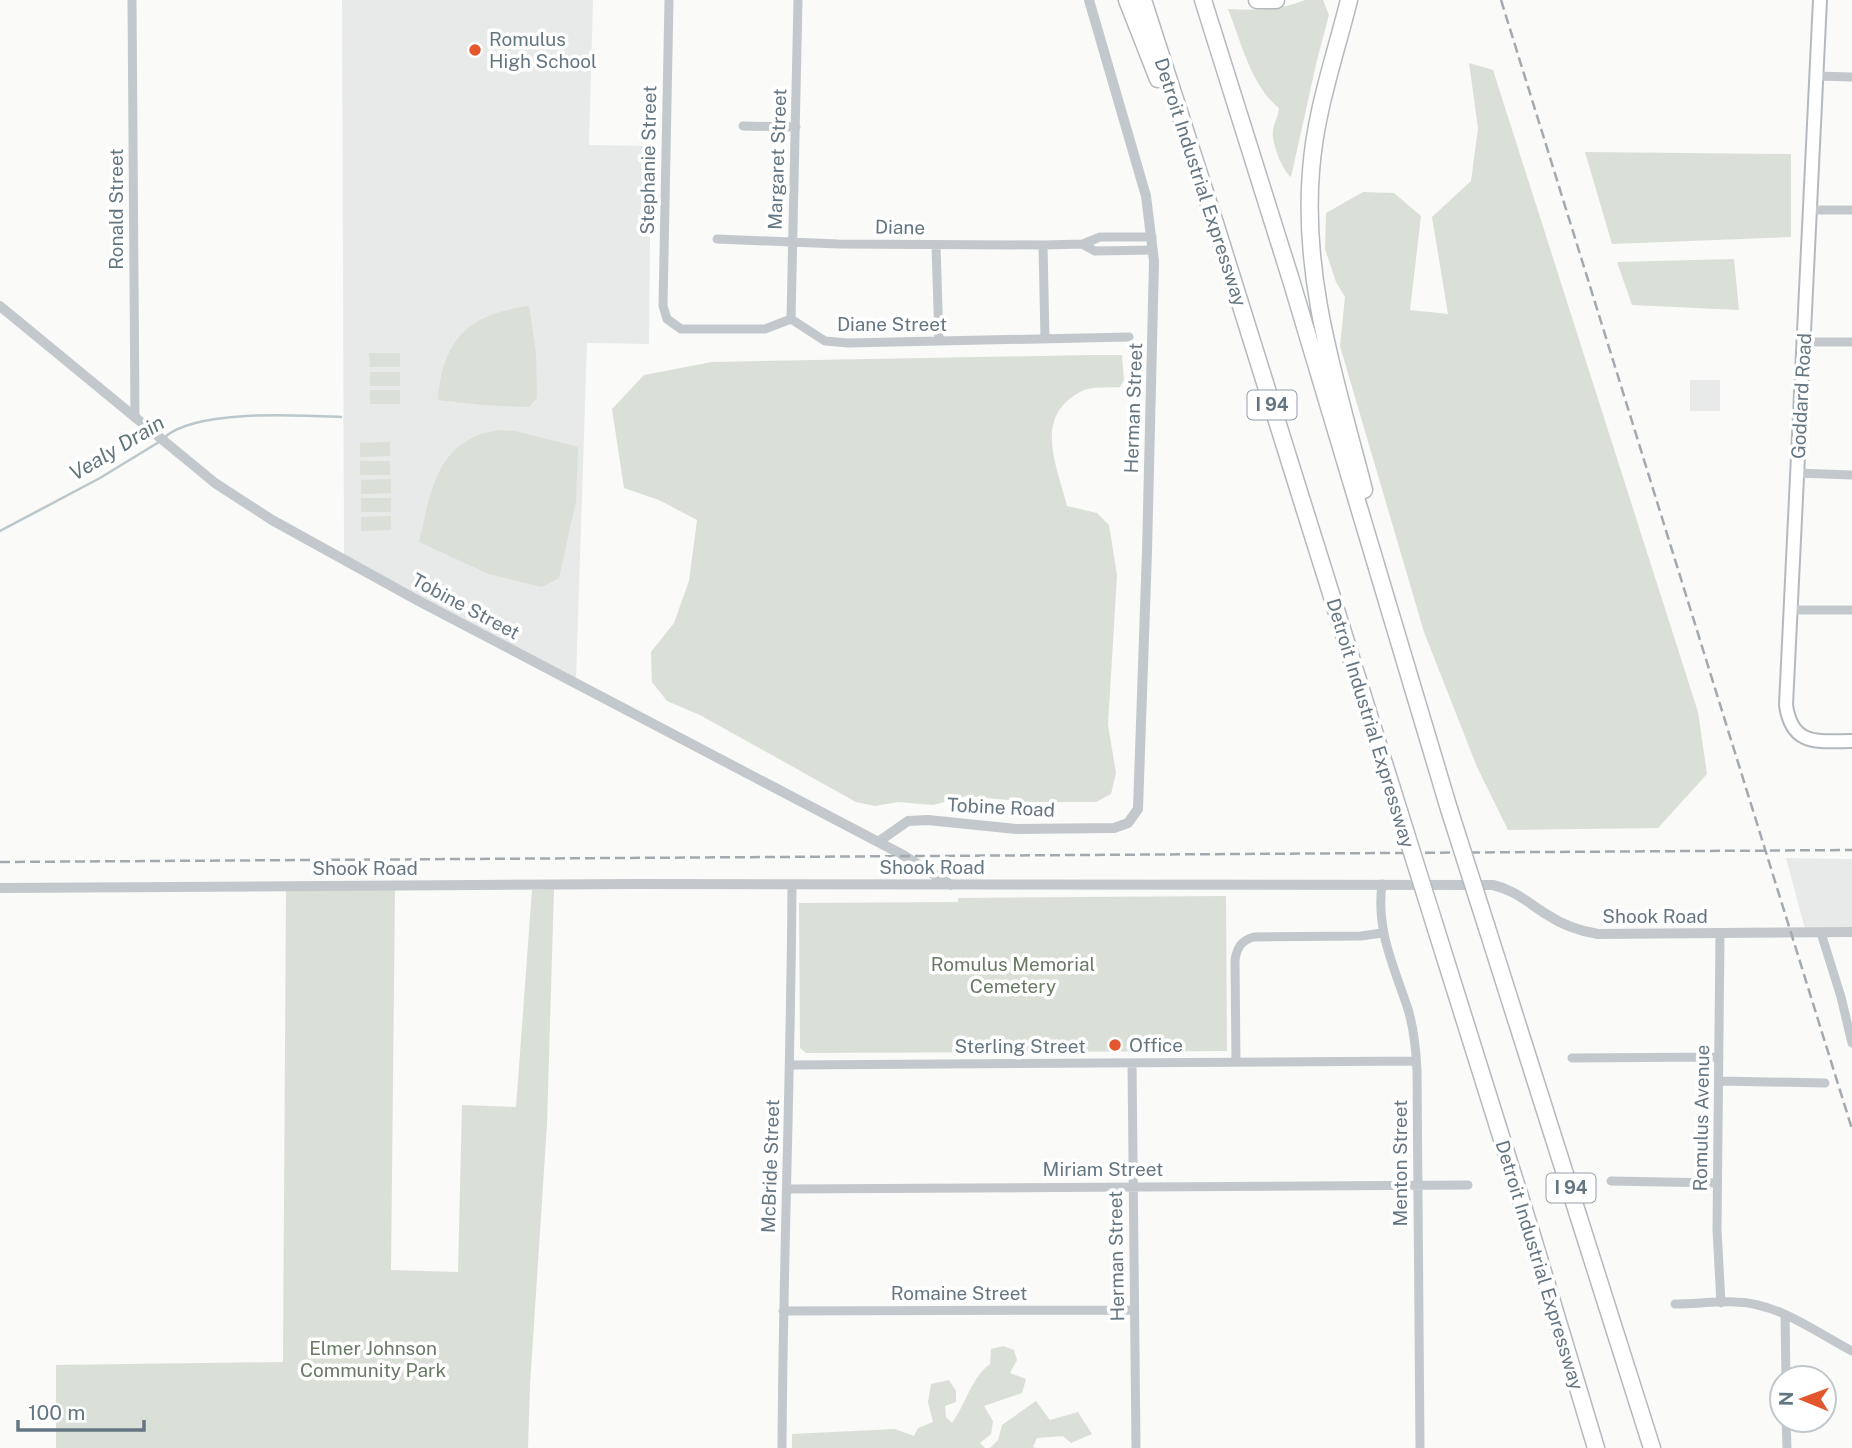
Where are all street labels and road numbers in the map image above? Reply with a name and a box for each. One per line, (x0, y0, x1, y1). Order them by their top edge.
street label: Detroit Industrial Expressway (1150, 55, 1252, 309)
street label: Stephanie Street (636, 85, 660, 235)
street label: Margaret Street (764, 88, 790, 230)
street label: Ronald Street (105, 148, 127, 270)
street label: Diane (875, 216, 925, 238)
street label: Diane Street (837, 313, 947, 335)
street label: Goddard Road (1787, 332, 1815, 460)
street label: Herman Street (1120, 342, 1146, 474)
road number: I 94 (1248, 390, 1296, 419)
street label: Tobine Street (408, 568, 524, 644)
street label: Detroit Industrial Expressway (1322, 596, 1420, 850)
street label: Tobine Road (946, 793, 1056, 821)
street label: Shook Road (879, 856, 985, 878)
street label: Shook Road (312, 857, 418, 879)
street label: Shook Road (1602, 905, 1708, 927)
street label: Sterling Street (954, 1035, 1086, 1057)
street label: Romulus Avenue (1689, 1044, 1713, 1192)
street label: McBride Street (757, 1099, 783, 1233)
street label: Menton Street (1389, 1100, 1411, 1226)
street label: Detroit Industrial Expressway (1491, 1138, 1589, 1392)
street label: Miriam Street (1043, 1158, 1163, 1180)
road number: I 94 (1546, 1174, 1596, 1203)
street label: Herman Street (1104, 1191, 1128, 1321)
street label: Romaine Street (891, 1282, 1027, 1304)

